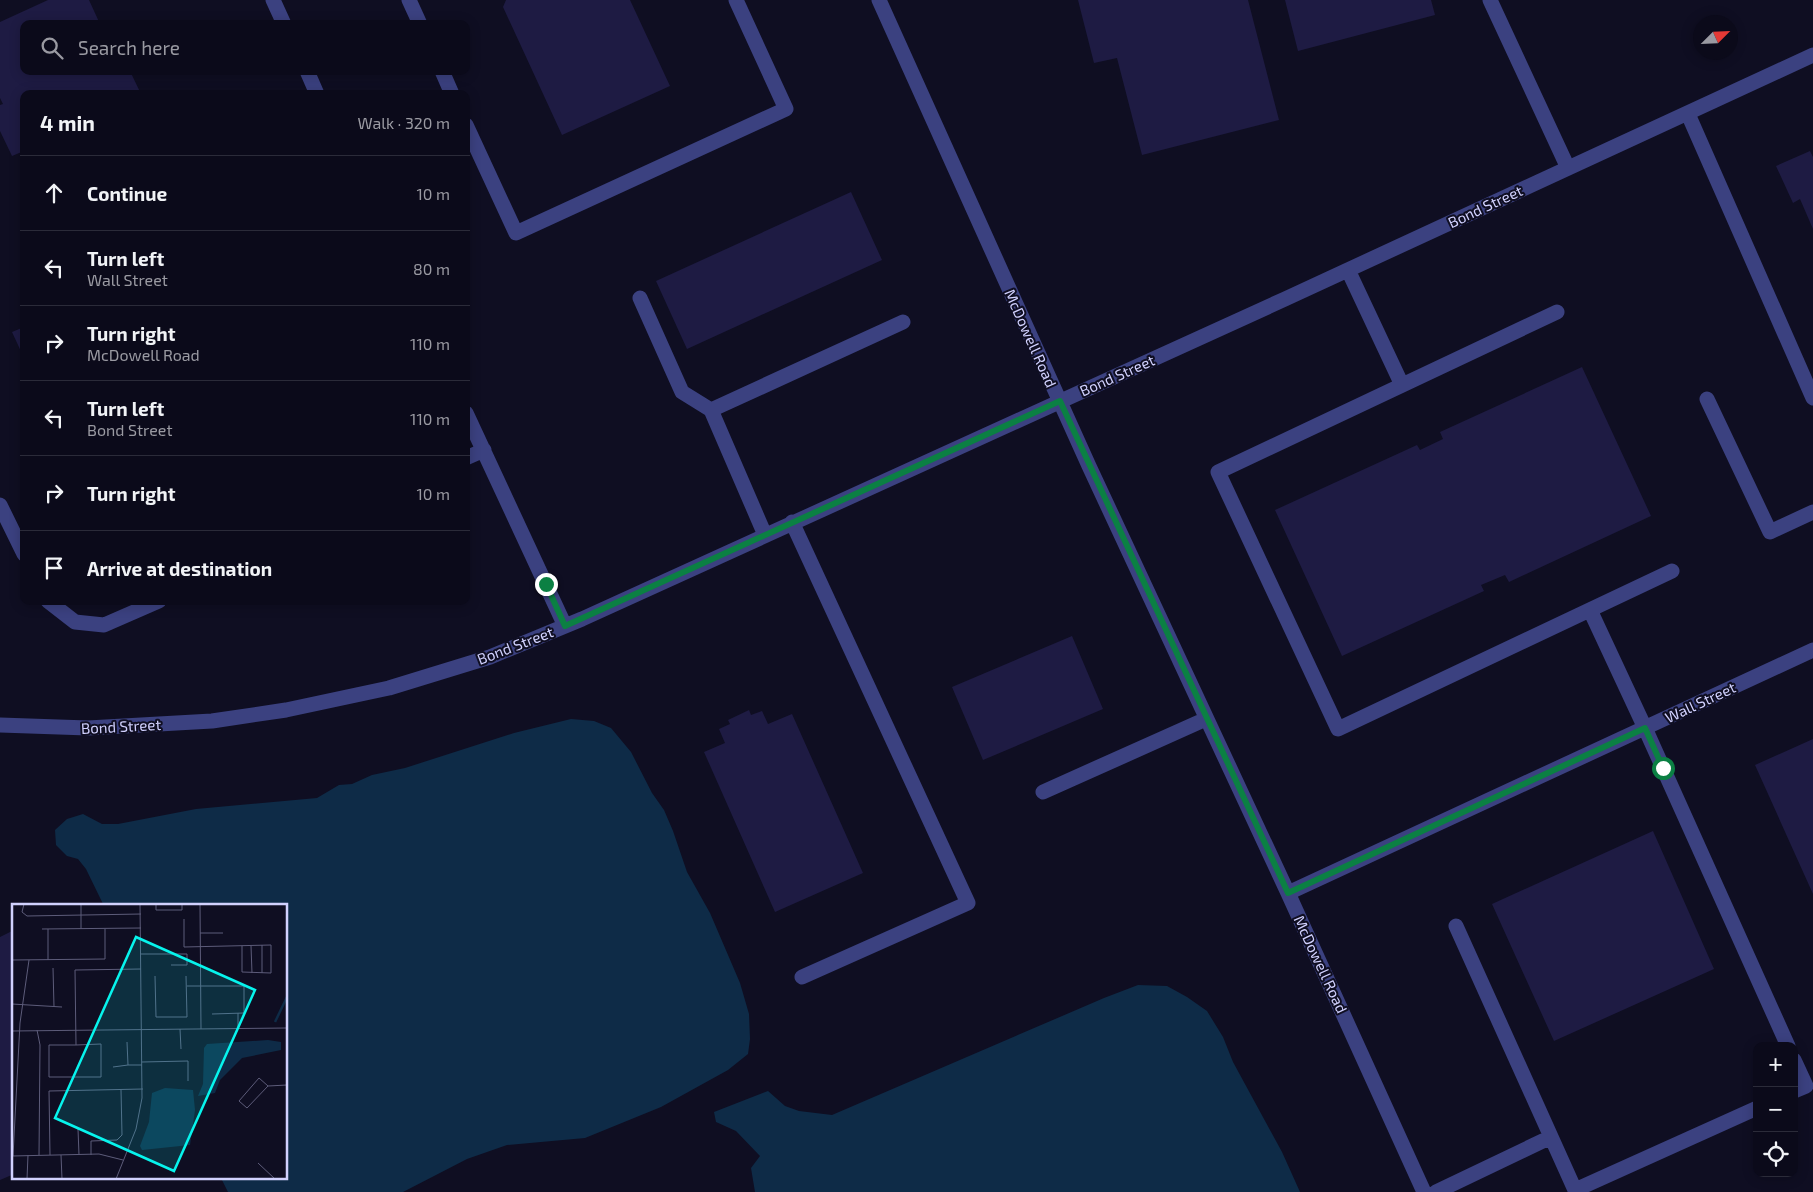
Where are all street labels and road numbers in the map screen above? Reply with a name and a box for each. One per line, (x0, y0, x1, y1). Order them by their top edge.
street label: Bond Street (1445, 181, 1525, 231)
street label: McDowell Road (1001, 286, 1061, 390)
street label: Bond Street (1077, 350, 1158, 400)
street label: Bond Street (474, 622, 556, 668)
street label: Wall Street (1662, 678, 1738, 726)
street label: Bond Street (80, 715, 162, 737)
street label: McDowell Road (1291, 912, 1351, 1016)

